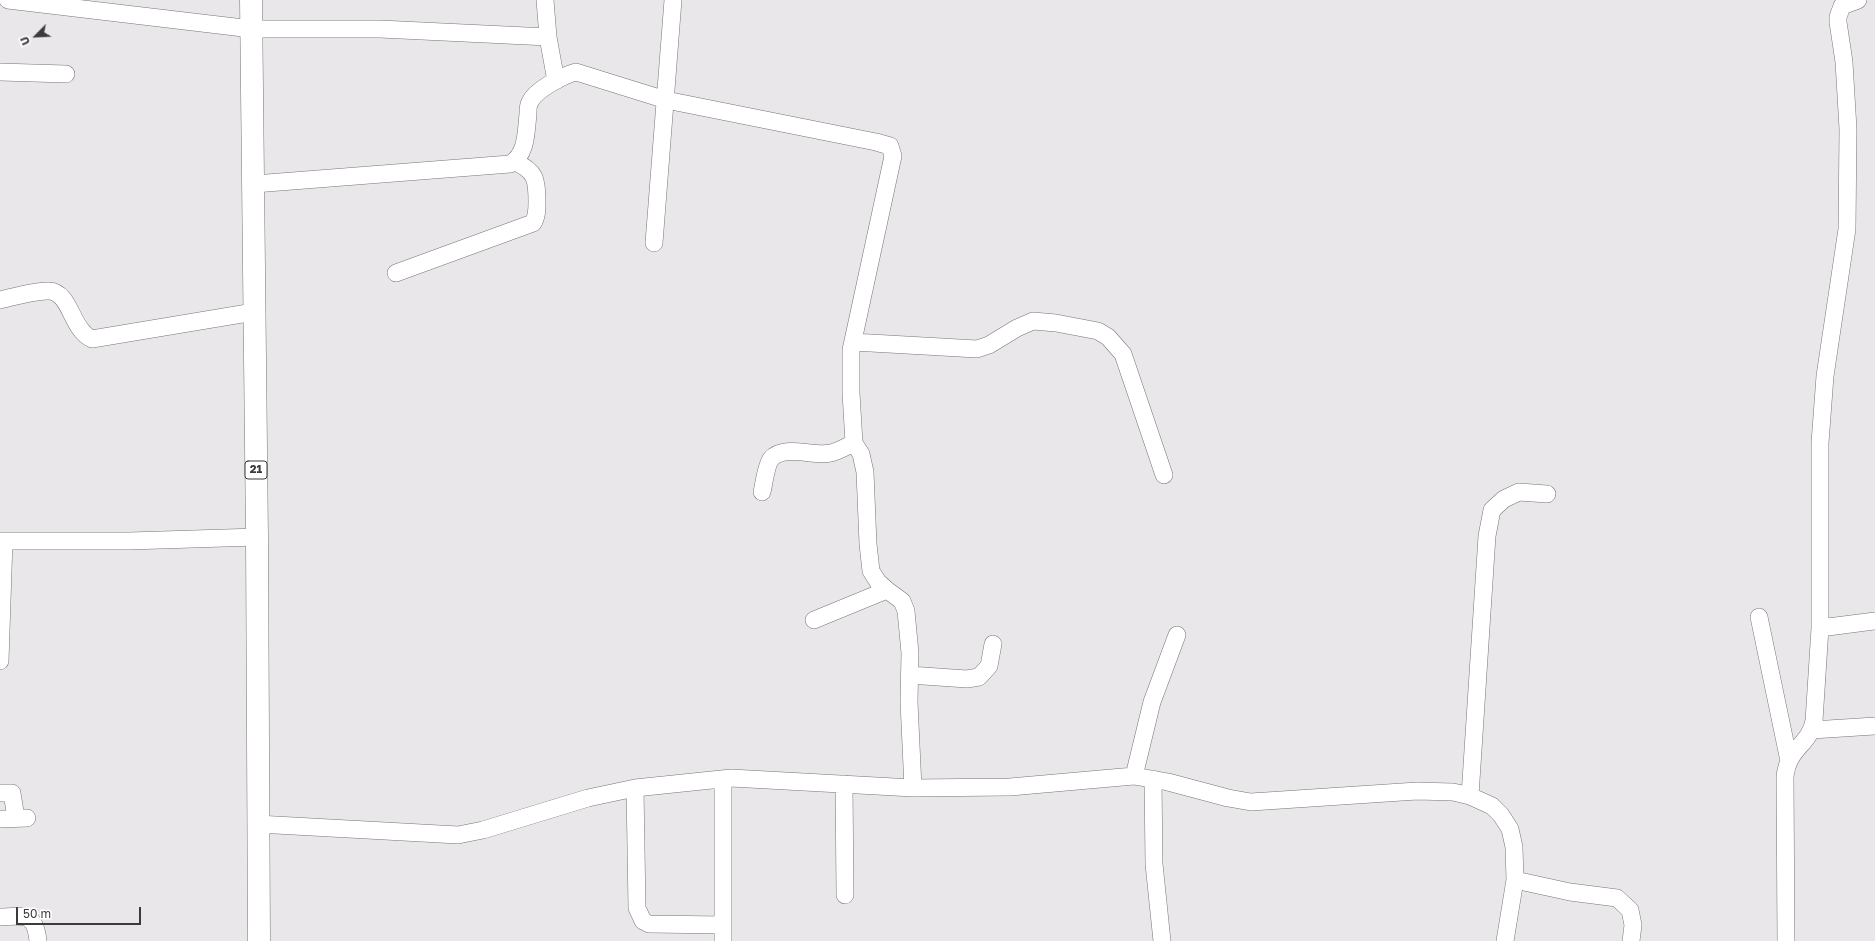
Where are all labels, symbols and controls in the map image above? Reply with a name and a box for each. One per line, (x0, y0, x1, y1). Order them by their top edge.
north arrow (16, 16, 56, 56)
text: U (17, 35, 32, 47)
road number: 21 (245, 461, 267, 479)
scale bar (18, 899, 143, 925)
text: 50 m (23, 906, 51, 921)

